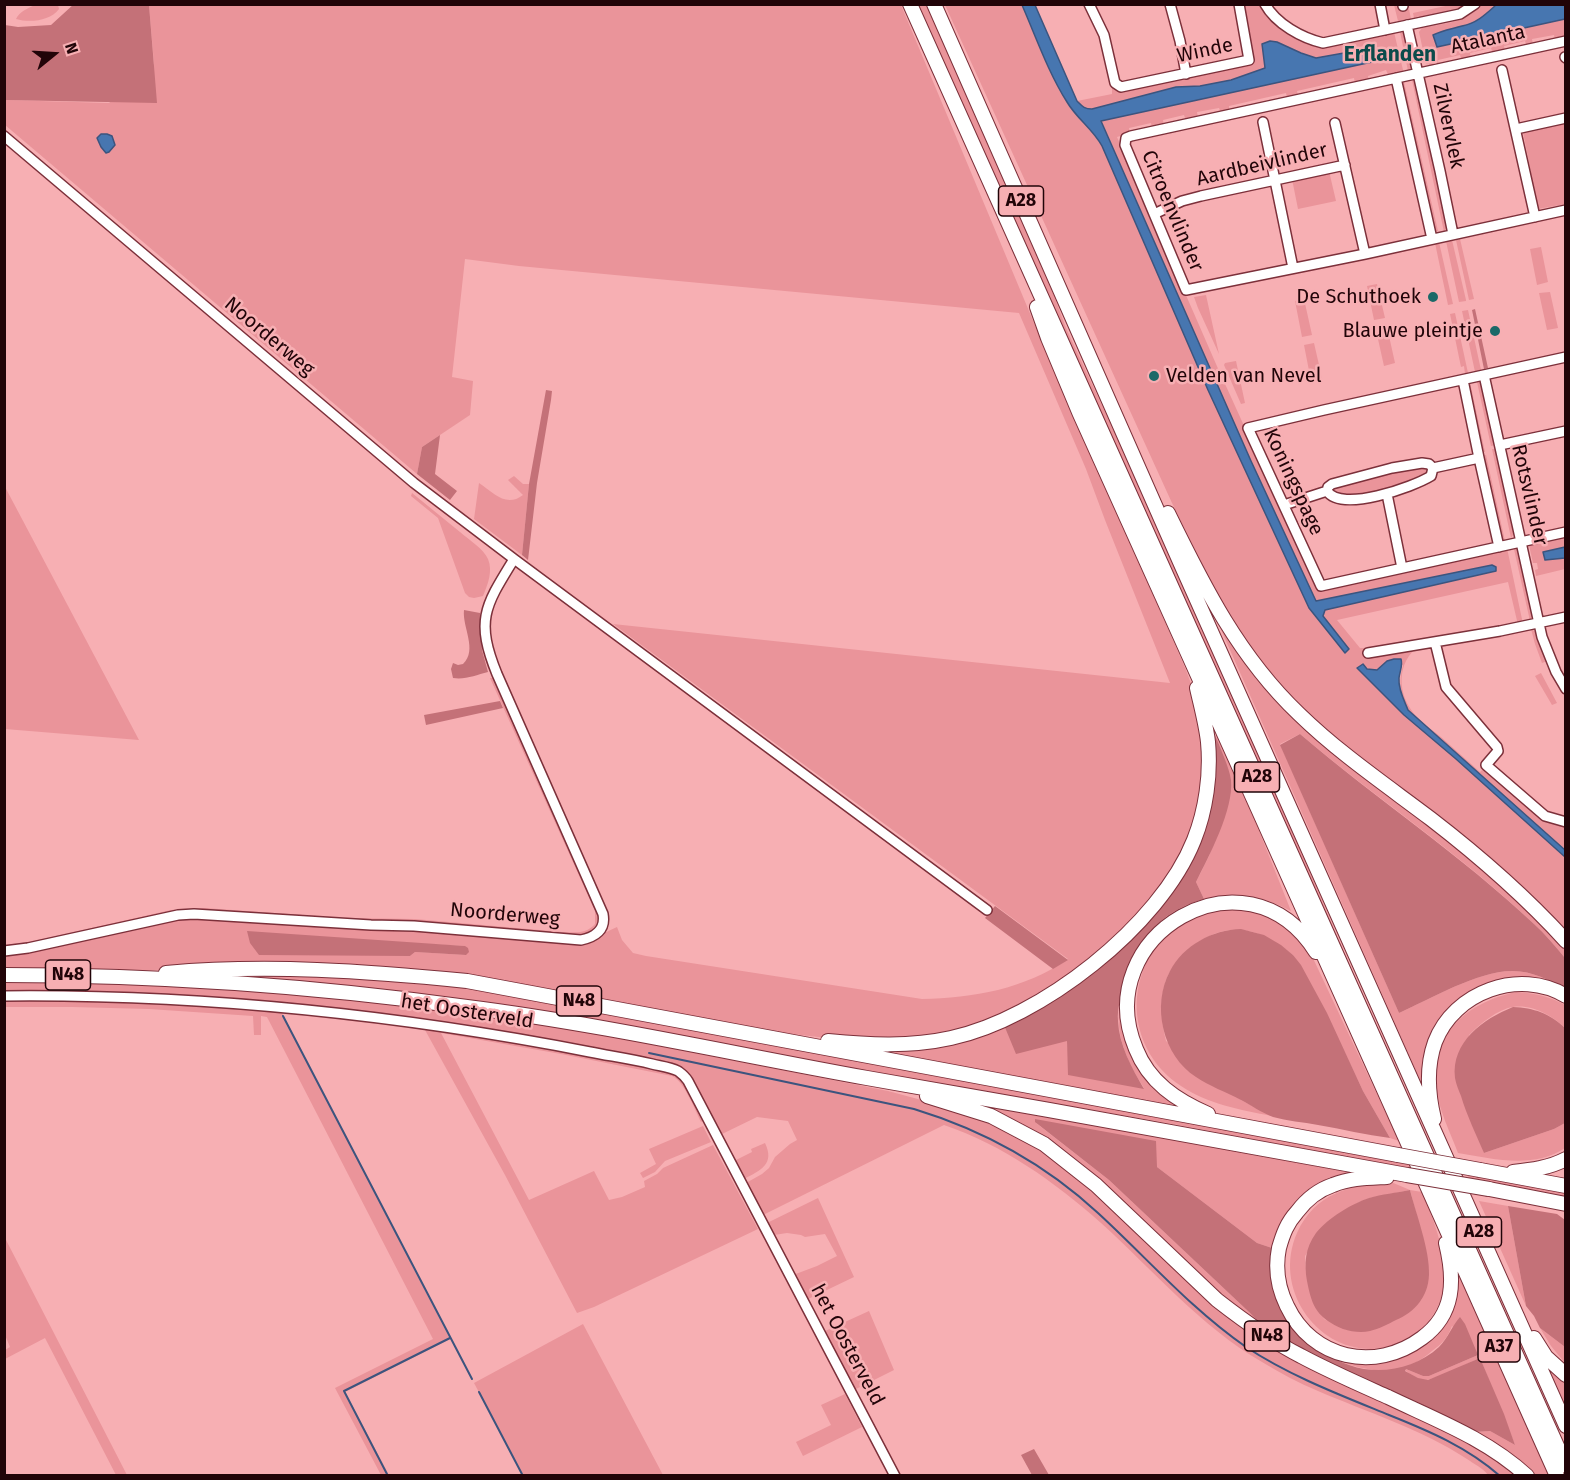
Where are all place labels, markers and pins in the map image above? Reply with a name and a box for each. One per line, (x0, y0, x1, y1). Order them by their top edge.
place label: De Schuthoek (1296, 285, 1421, 309)
marker: De Schuthoek (1426, 290, 1440, 304)
place label: Blauwe pleintje (1342, 319, 1483, 343)
marker: Blauwe pleintje (1488, 324, 1502, 338)
place label: Velden van Nevel (1166, 364, 1322, 388)
marker: Velden van Nevel (1147, 369, 1161, 383)

